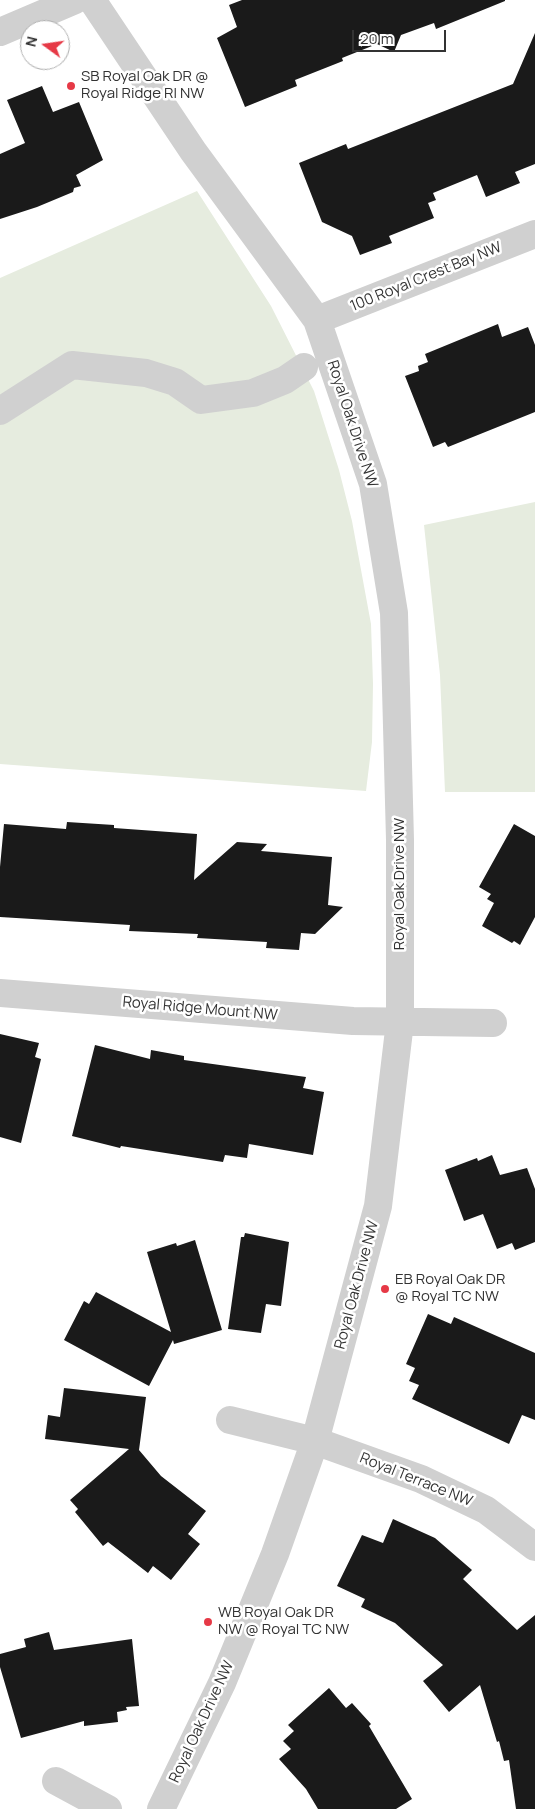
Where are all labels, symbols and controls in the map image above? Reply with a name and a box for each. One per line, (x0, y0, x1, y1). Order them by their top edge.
north arrow (20, 20, 70, 70)
scale bar (355, 20, 449, 52)
text: 20 m (360, 28, 393, 49)
text: N (20, 34, 41, 49)
place label: SB Royal Oak DR @ Royal Ridge RI NW (81, 68, 209, 103)
marker: SB Royal Oak DR @ Royal Ridge RI NW (65, 80, 77, 92)
street label: 100 Royal Crest Bay NW (348, 238, 504, 316)
street label: Royal Oak Drive NW (323, 358, 381, 490)
street label: Royal Oak Drive NW (391, 818, 409, 950)
street label: Royal Ridge Mount NW (122, 993, 278, 1025)
street label: Royal Oak Drive NW (331, 1219, 383, 1351)
place label: EB Royal Oak DR @ Royal TC NW (395, 1271, 505, 1306)
marker: EB Royal Oak DR @ Royal TC NW (379, 1283, 391, 1295)
street label: Royal Terrace NW (357, 1449, 475, 1511)
place label: WB Royal Oak DR NW @ Royal TC NW (218, 1604, 349, 1639)
marker: WB Royal Oak DR NW @ Royal TC NW (202, 1616, 214, 1628)
street label: Royal Oak Drive NW (166, 1658, 238, 1786)

